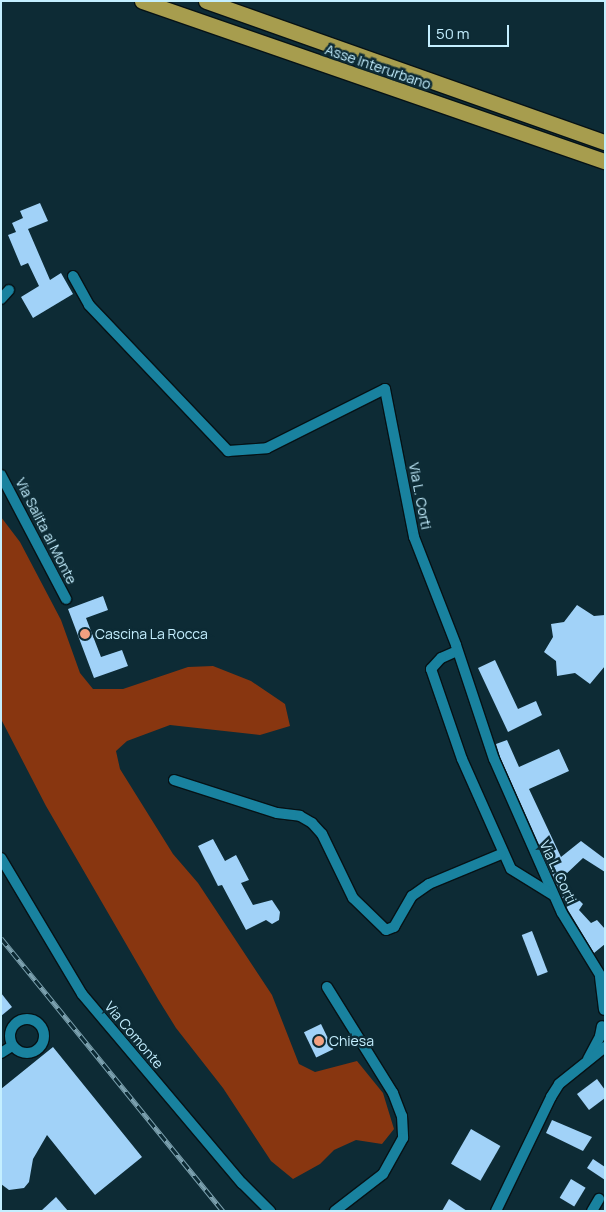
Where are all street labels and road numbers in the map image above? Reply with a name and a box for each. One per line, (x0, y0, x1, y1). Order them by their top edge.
street label: Asse Interurbano (323, 41, 433, 93)
street label: Via L. Corti (405, 461, 435, 531)
street label: Via Salita al Monte (12, 475, 80, 587)
street label: Via L. Corti (536, 838, 580, 906)
street label: Via Comonte (101, 998, 167, 1072)

